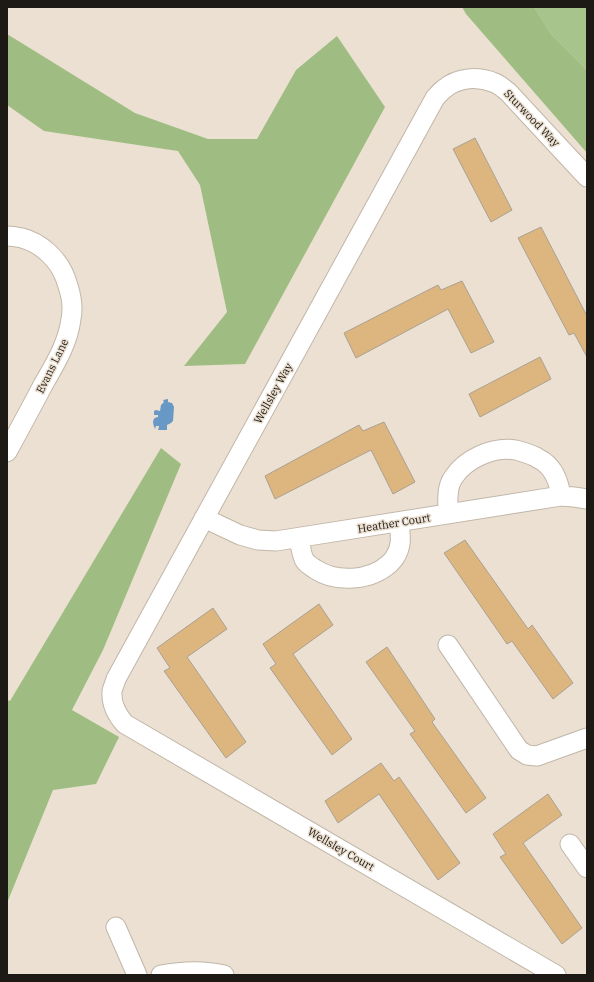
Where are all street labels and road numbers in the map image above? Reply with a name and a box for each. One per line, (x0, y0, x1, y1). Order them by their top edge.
street label: Sturwood Way (501, 86, 563, 150)
street label: Evans Lane (33, 336, 71, 396)
street label: Wellsley Way (251, 360, 296, 426)
street label: Heather Court (357, 510, 432, 536)
street label: Wellsley Court (305, 824, 377, 874)

